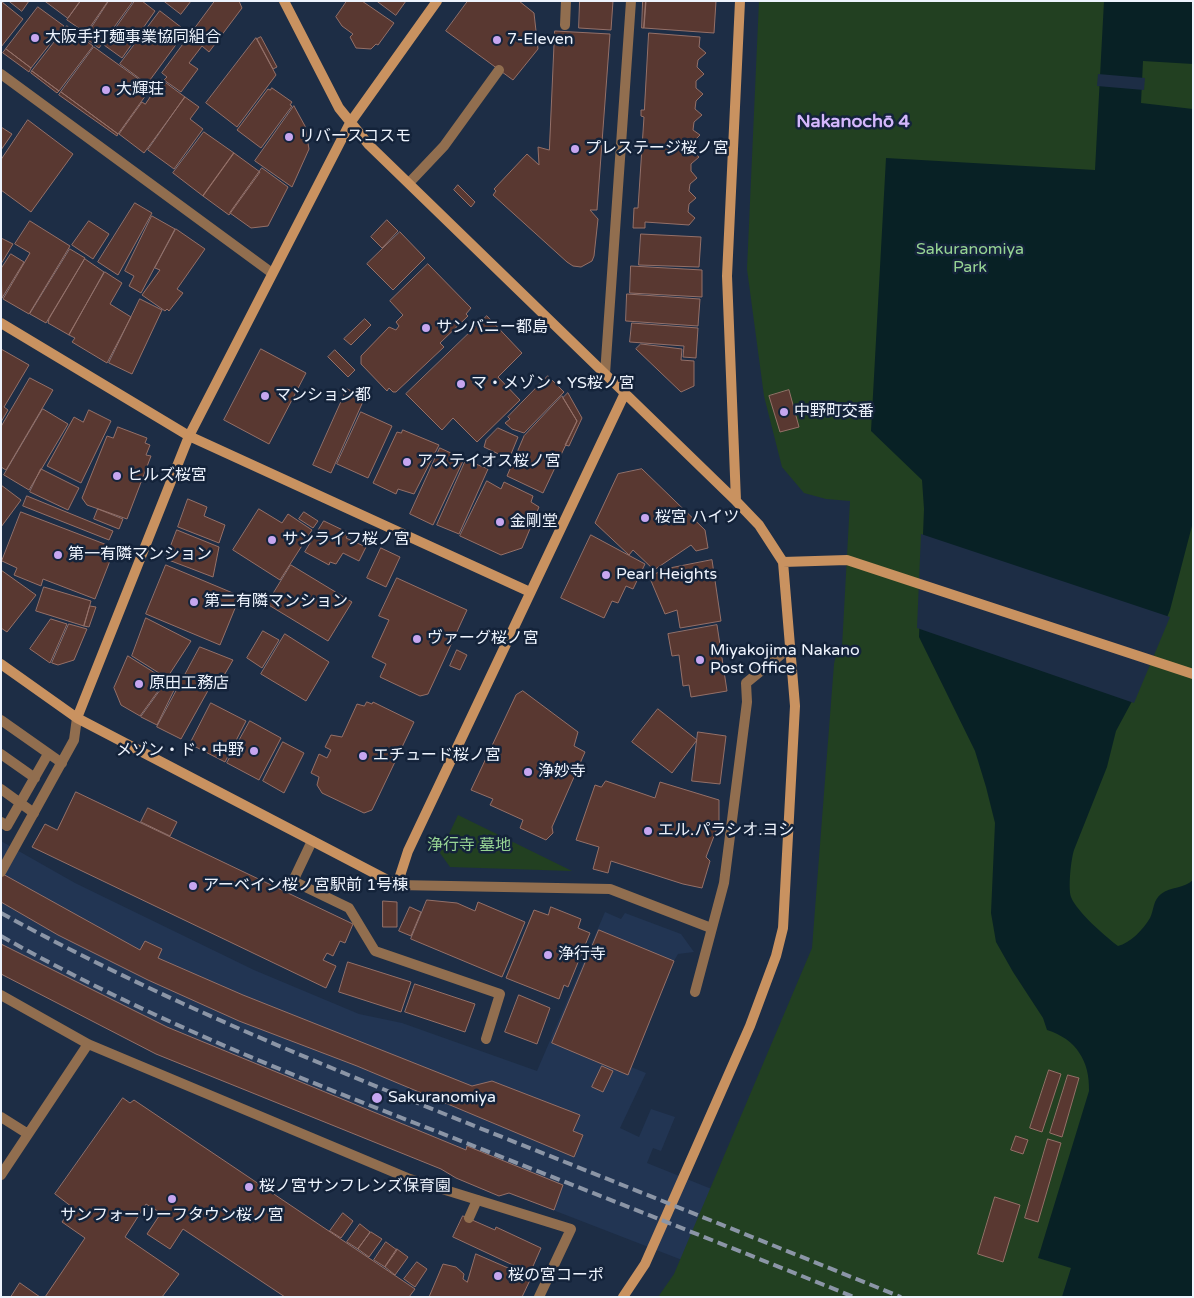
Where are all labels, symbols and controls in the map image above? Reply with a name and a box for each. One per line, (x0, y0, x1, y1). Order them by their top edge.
place label: 大阪手打麺事業協同組合 (45, 28, 221, 48)
place label: 7-Eleven (507, 30, 574, 50)
marker: 大阪手打麺事業協同組合 (29, 32, 41, 44)
marker: 7-Eleven (491, 34, 503, 46)
place label: 大輝荘 (116, 80, 164, 100)
marker: 大輝荘 (100, 84, 112, 96)
district label: Nakanochō 4 (796, 111, 910, 133)
place label: リバースコスモ (299, 127, 411, 147)
marker: リバースコスモ (283, 131, 295, 143)
place label: プレステージ桜ノ宮 (585, 139, 729, 159)
marker: プレステージ桜ノ宮 (569, 143, 581, 155)
park label: Sakuranomiya Park (916, 240, 1024, 278)
place label: サンバニー都島 (436, 318, 548, 338)
marker: サンバニー都島 (420, 322, 432, 334)
place label: マ・メゾン・YS桜ノ宮 (471, 374, 635, 394)
marker: マ・メゾン・YS桜ノ宮 (455, 378, 467, 390)
place label: マンション都 (275, 386, 371, 406)
marker: マンション都 (259, 390, 271, 402)
place label: 中野町交番 (794, 402, 874, 422)
marker: 中野町交番 (778, 406, 790, 418)
place label: アステイオス桜ノ宮 (417, 452, 561, 472)
marker: アステイオス桜ノ宮 (401, 456, 413, 468)
place label: ヒルズ桜宮 (127, 466, 207, 486)
marker: ヒルズ桜宮 (111, 470, 123, 482)
place label: 桜宮 ハイツ (655, 508, 739, 528)
place label: 金剛堂 (510, 512, 558, 532)
marker: 桜宮 ハイツ (639, 512, 651, 524)
marker: 金剛堂 (494, 516, 506, 528)
place label: サンライフ桜ノ宮 (282, 530, 410, 550)
marker: サンライフ桜ノ宮 (266, 534, 278, 546)
place label: 第一有隣マンション (68, 545, 212, 565)
marker: 第一有隣マンション (52, 549, 64, 561)
place label: Pearl Heights (616, 565, 717, 585)
marker: Pearl Heights (600, 569, 612, 581)
place label: 第二有隣マンション (204, 592, 348, 612)
marker: 第二有隣マンション (188, 596, 200, 608)
place label: ヴァーグ桜ノ宮 (427, 629, 539, 649)
marker: ヴァーグ桜ノ宮 (411, 633, 423, 645)
place label: Miyakojima Nakano Post Office (710, 641, 860, 679)
marker: Miyakojima Nakano Post Office (694, 654, 706, 666)
place label: 原田工務店 (149, 674, 229, 694)
marker: 原田工務店 (133, 678, 145, 690)
place label: メゾン・ド・中野 (116, 741, 244, 761)
marker: メゾン・ド・中野 (248, 745, 260, 757)
place label: エチュード桜ノ宮 (373, 746, 501, 766)
marker: エチュード桜ノ宮 (357, 750, 369, 762)
place label: 浄妙寺 (538, 762, 586, 782)
marker: 浄妙寺 (522, 766, 534, 778)
place label: エル.パラシオ.ヨシ (658, 821, 794, 841)
marker: エル.パラシオ.ヨシ (642, 825, 654, 837)
park label: 浄行寺 墓地 (427, 836, 511, 856)
place label: アーベイン桜ノ宮駅前 1号棟 (203, 876, 408, 896)
marker: アーベイン桜ノ宮駅前 1号棟 (187, 880, 199, 892)
place label: 浄行寺 (558, 945, 606, 965)
marker: 浄行寺 (542, 949, 554, 961)
place label: Sakuranomiya (388, 1088, 496, 1108)
marker: Sakuranomiya (370, 1091, 384, 1105)
place label: 桜ノ宮サンフレンズ保育園 (259, 1177, 451, 1197)
marker: 桜ノ宮サンフレンズ保育園 (243, 1181, 255, 1193)
marker: サンフォーリーフタウン桜ノ宮 (166, 1193, 178, 1205)
place label: サンフォーリーフタウン桜ノ宮 (60, 1206, 284, 1226)
place label: 桜の宮コーポ (508, 1266, 604, 1286)
marker: 桜の宮コーポ (492, 1270, 504, 1282)

